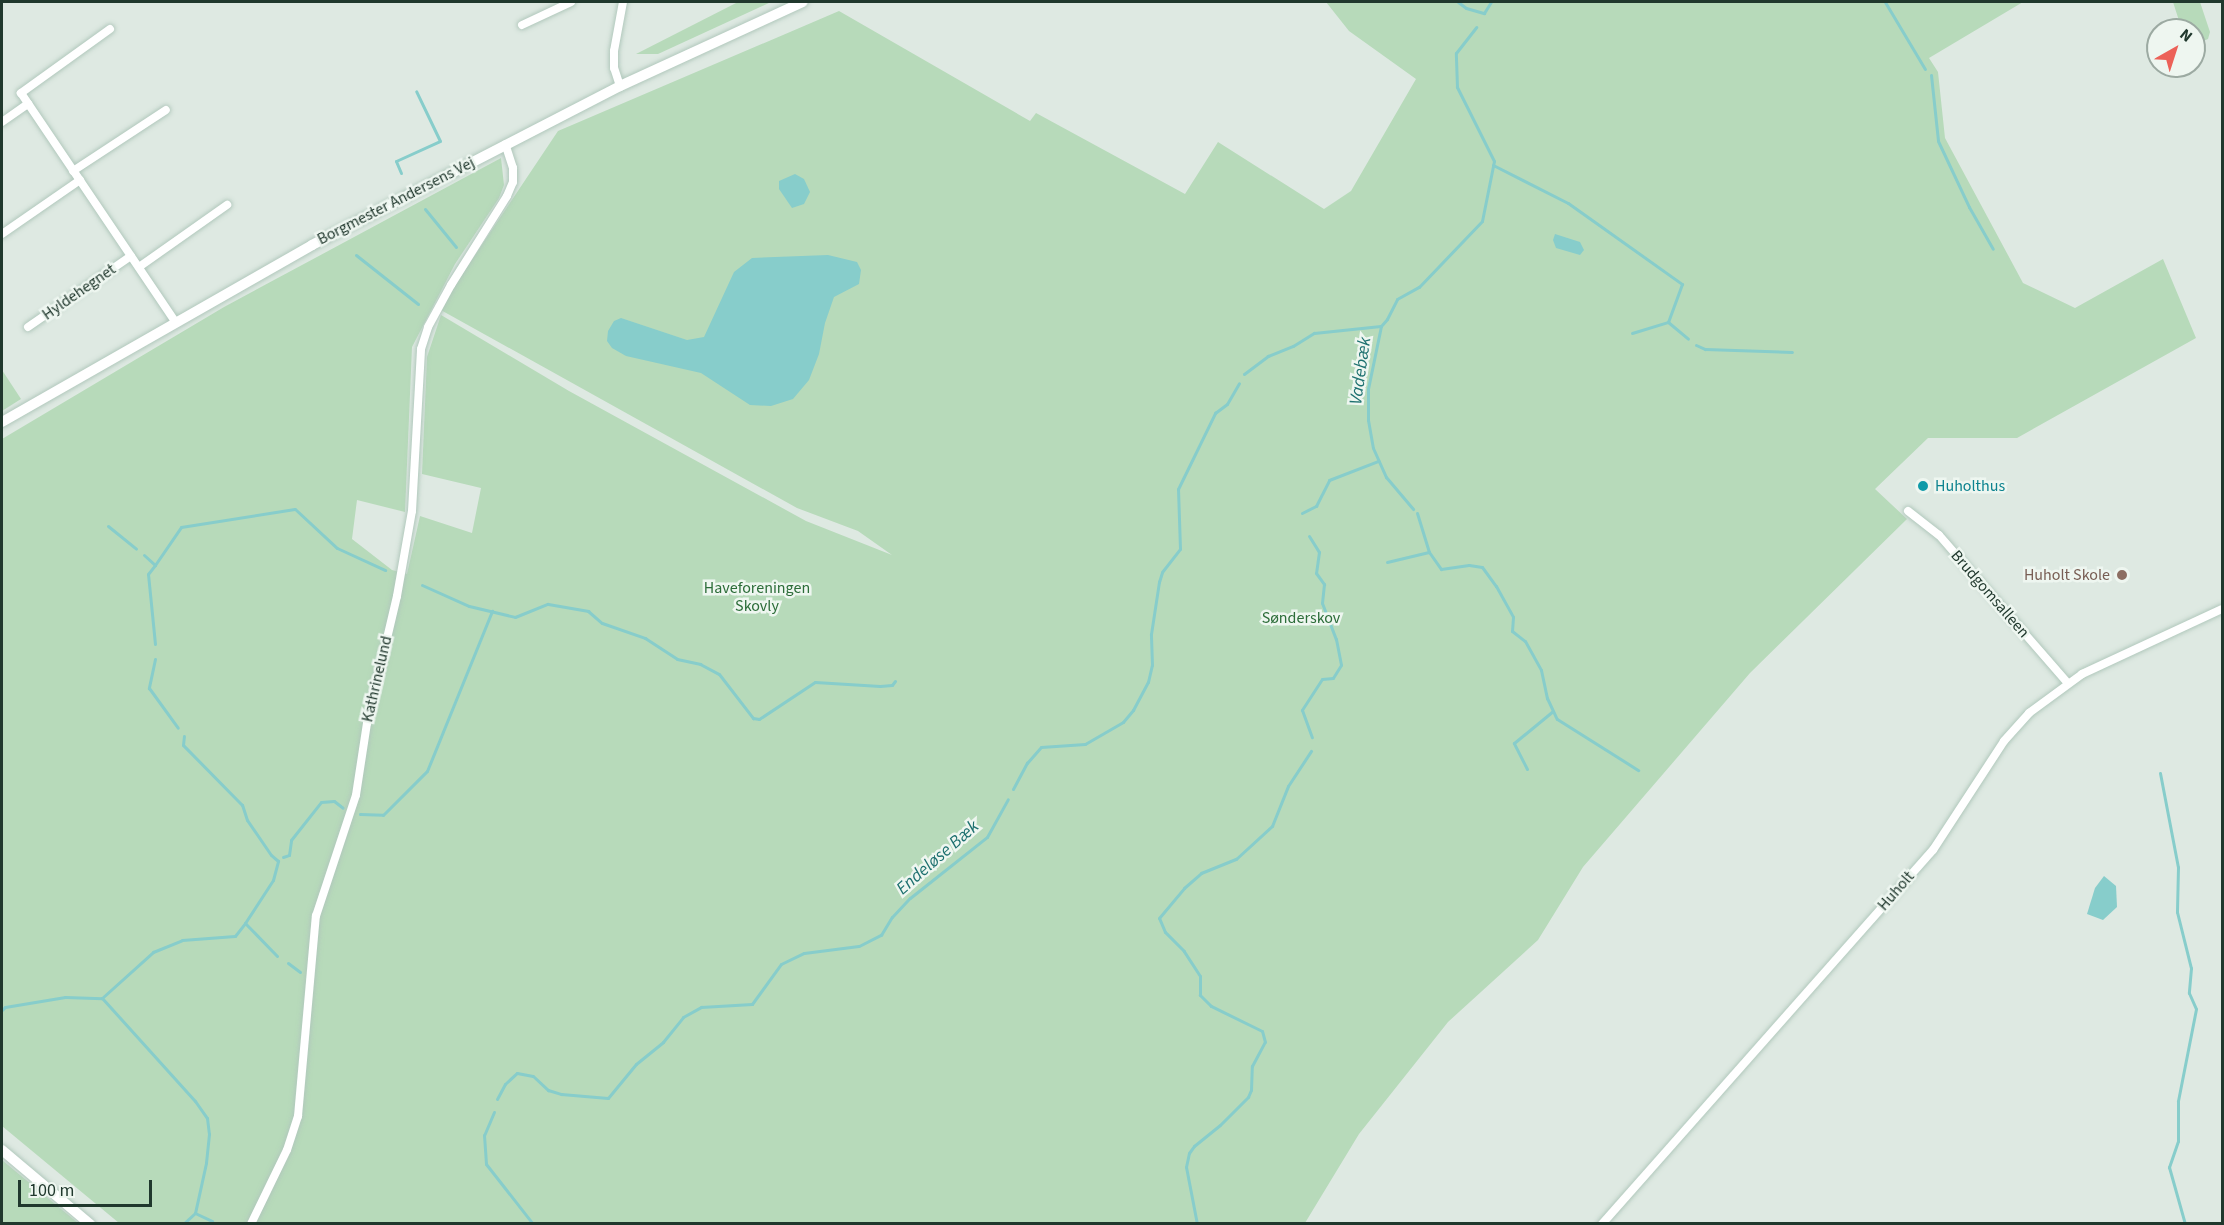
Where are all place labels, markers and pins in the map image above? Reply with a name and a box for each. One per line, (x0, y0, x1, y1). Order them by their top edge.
place label: Huholthus (1935, 476, 2005, 496)
marker: Huholthus (1916, 479, 1930, 493)
place label: Huholt Skole (2024, 565, 2110, 585)
marker: Huholt Skole (2115, 568, 2129, 582)

